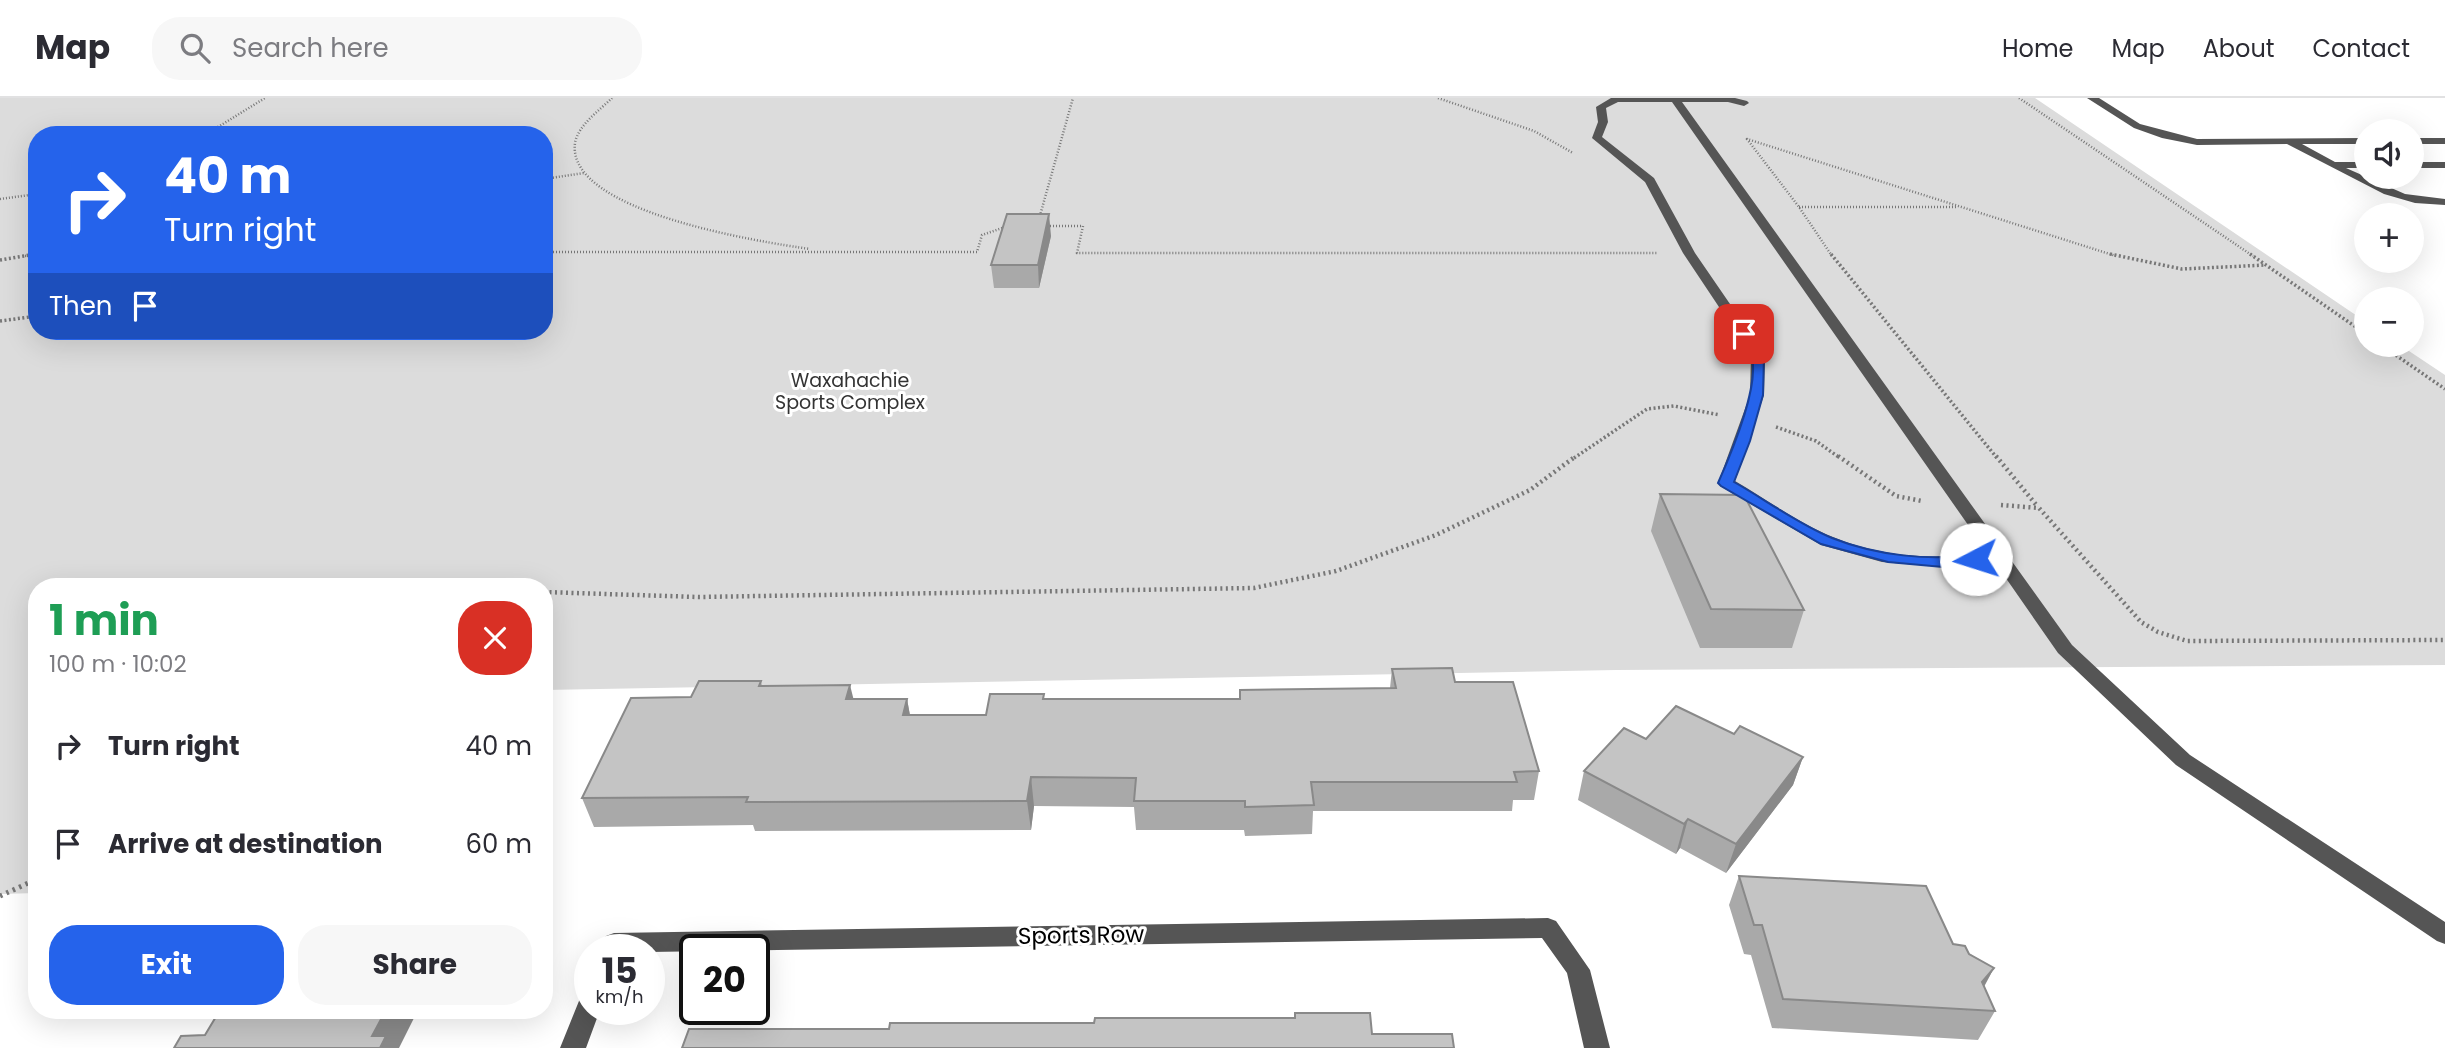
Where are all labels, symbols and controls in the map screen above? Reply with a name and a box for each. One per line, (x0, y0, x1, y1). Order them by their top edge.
search box (152, 17, 642, 80)
text: Map (35, 24, 110, 71)
icon: search (176, 29, 214, 67)
text: Search here (232, 30, 389, 66)
text: Home (2002, 32, 2074, 65)
text: Map (2112, 32, 2165, 65)
text: About (2203, 32, 2274, 65)
text: Contact (2312, 32, 2410, 65)
map controls (2354, 119, 2424, 357)
button: sound (2354, 119, 2424, 189)
text: 40 m (164, 142, 291, 210)
icon: right (49, 154, 140, 245)
button: + (2354, 203, 2424, 273)
text: Turn right (164, 207, 316, 252)
icon: arrive (126, 287, 164, 325)
button: − (2354, 287, 2424, 357)
text: Then (49, 288, 112, 324)
pin (1714, 304, 1774, 364)
icon: arrive (1725, 315, 1763, 353)
park label: Waxahachie Sports Complex (775, 367, 925, 416)
position arrow (1939, 522, 2013, 596)
text: 1 min (49, 591, 159, 650)
button: close (458, 601, 532, 675)
text: 100 m · 10:02 (49, 648, 187, 680)
icon: right (49, 727, 87, 765)
text: Turn right (108, 728, 240, 764)
text: 40 m (466, 728, 532, 764)
icon: arrive (49, 825, 87, 863)
text: Arrive at destination (108, 826, 383, 862)
text: 60 m (465, 826, 532, 862)
street label: Sports Row (1018, 918, 1145, 952)
button: Exit (49, 925, 284, 1005)
button: Share (298, 925, 532, 1005)
speed limit sign: 20 (679, 934, 770, 1025)
text: 15 (602, 946, 637, 995)
text: km/h (596, 984, 643, 1009)

